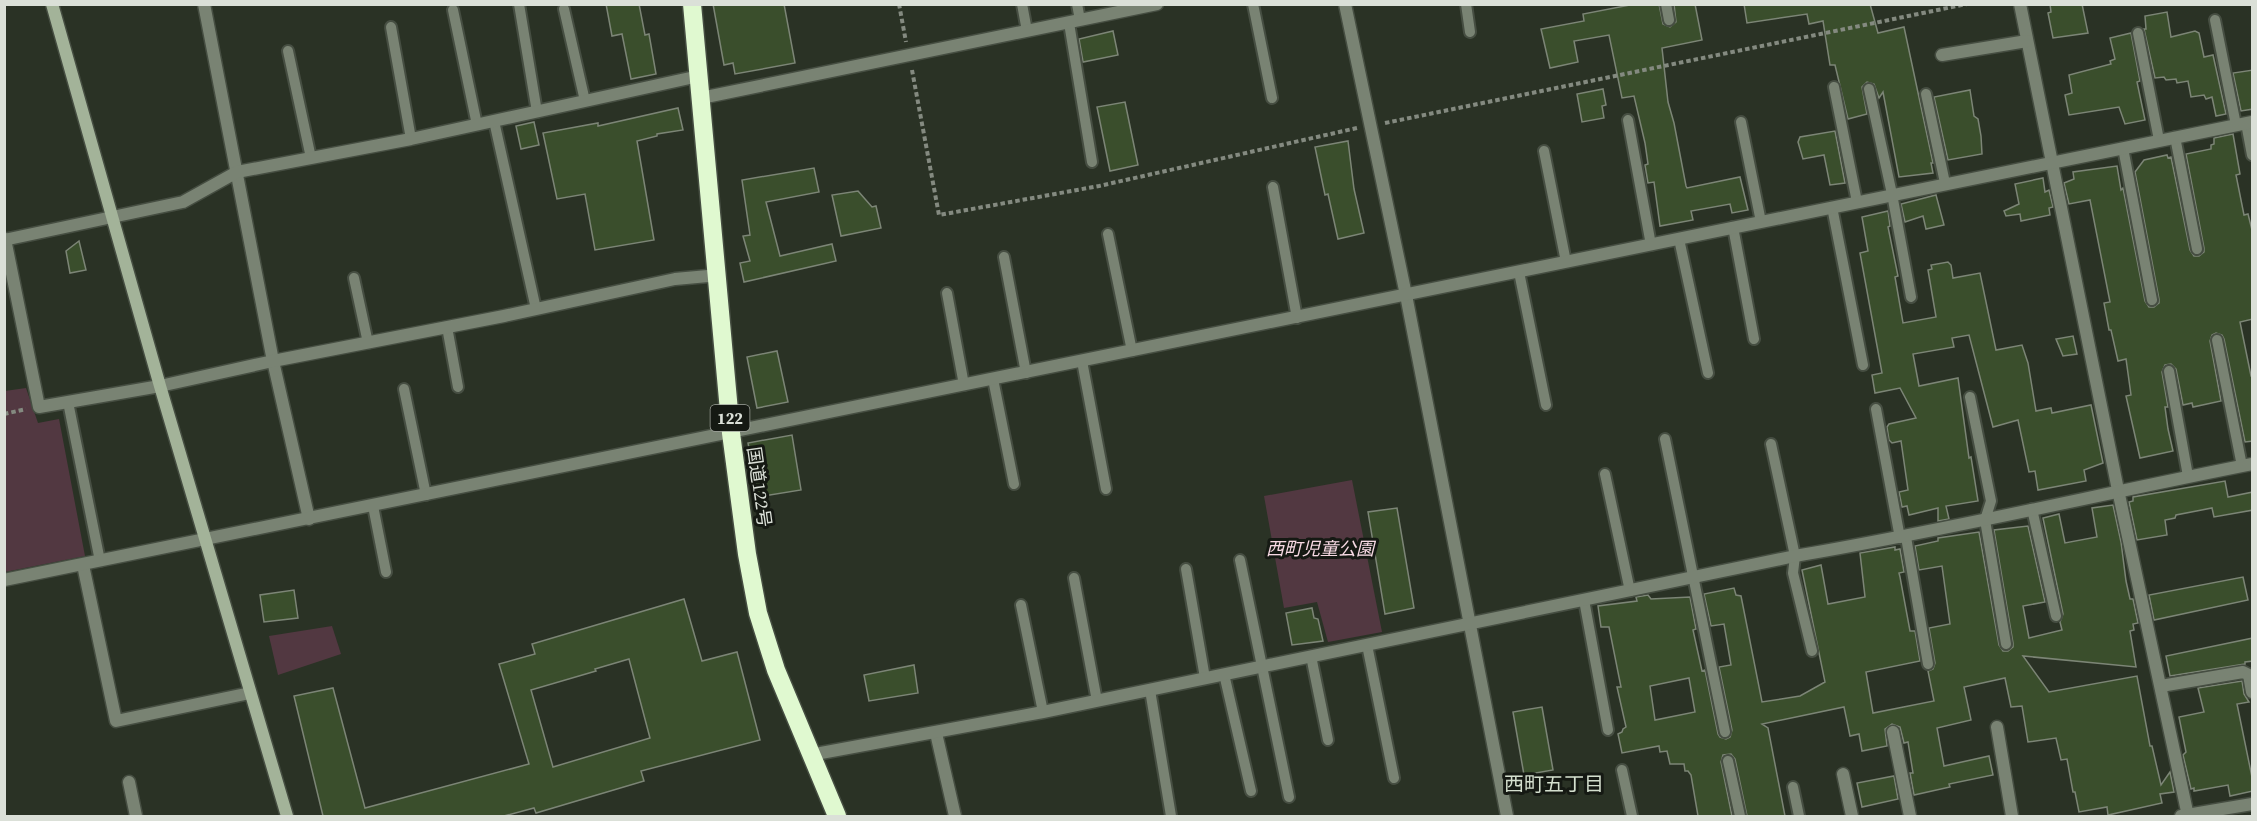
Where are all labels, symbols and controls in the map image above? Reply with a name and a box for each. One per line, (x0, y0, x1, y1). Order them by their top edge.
road number: 122 (710, 405, 750, 431)
street label: 国道122号 (741, 445, 778, 529)
park label: 西町児童公園 (1266, 536, 1377, 561)
district label: 西町五丁目 (1504, 770, 1604, 798)

